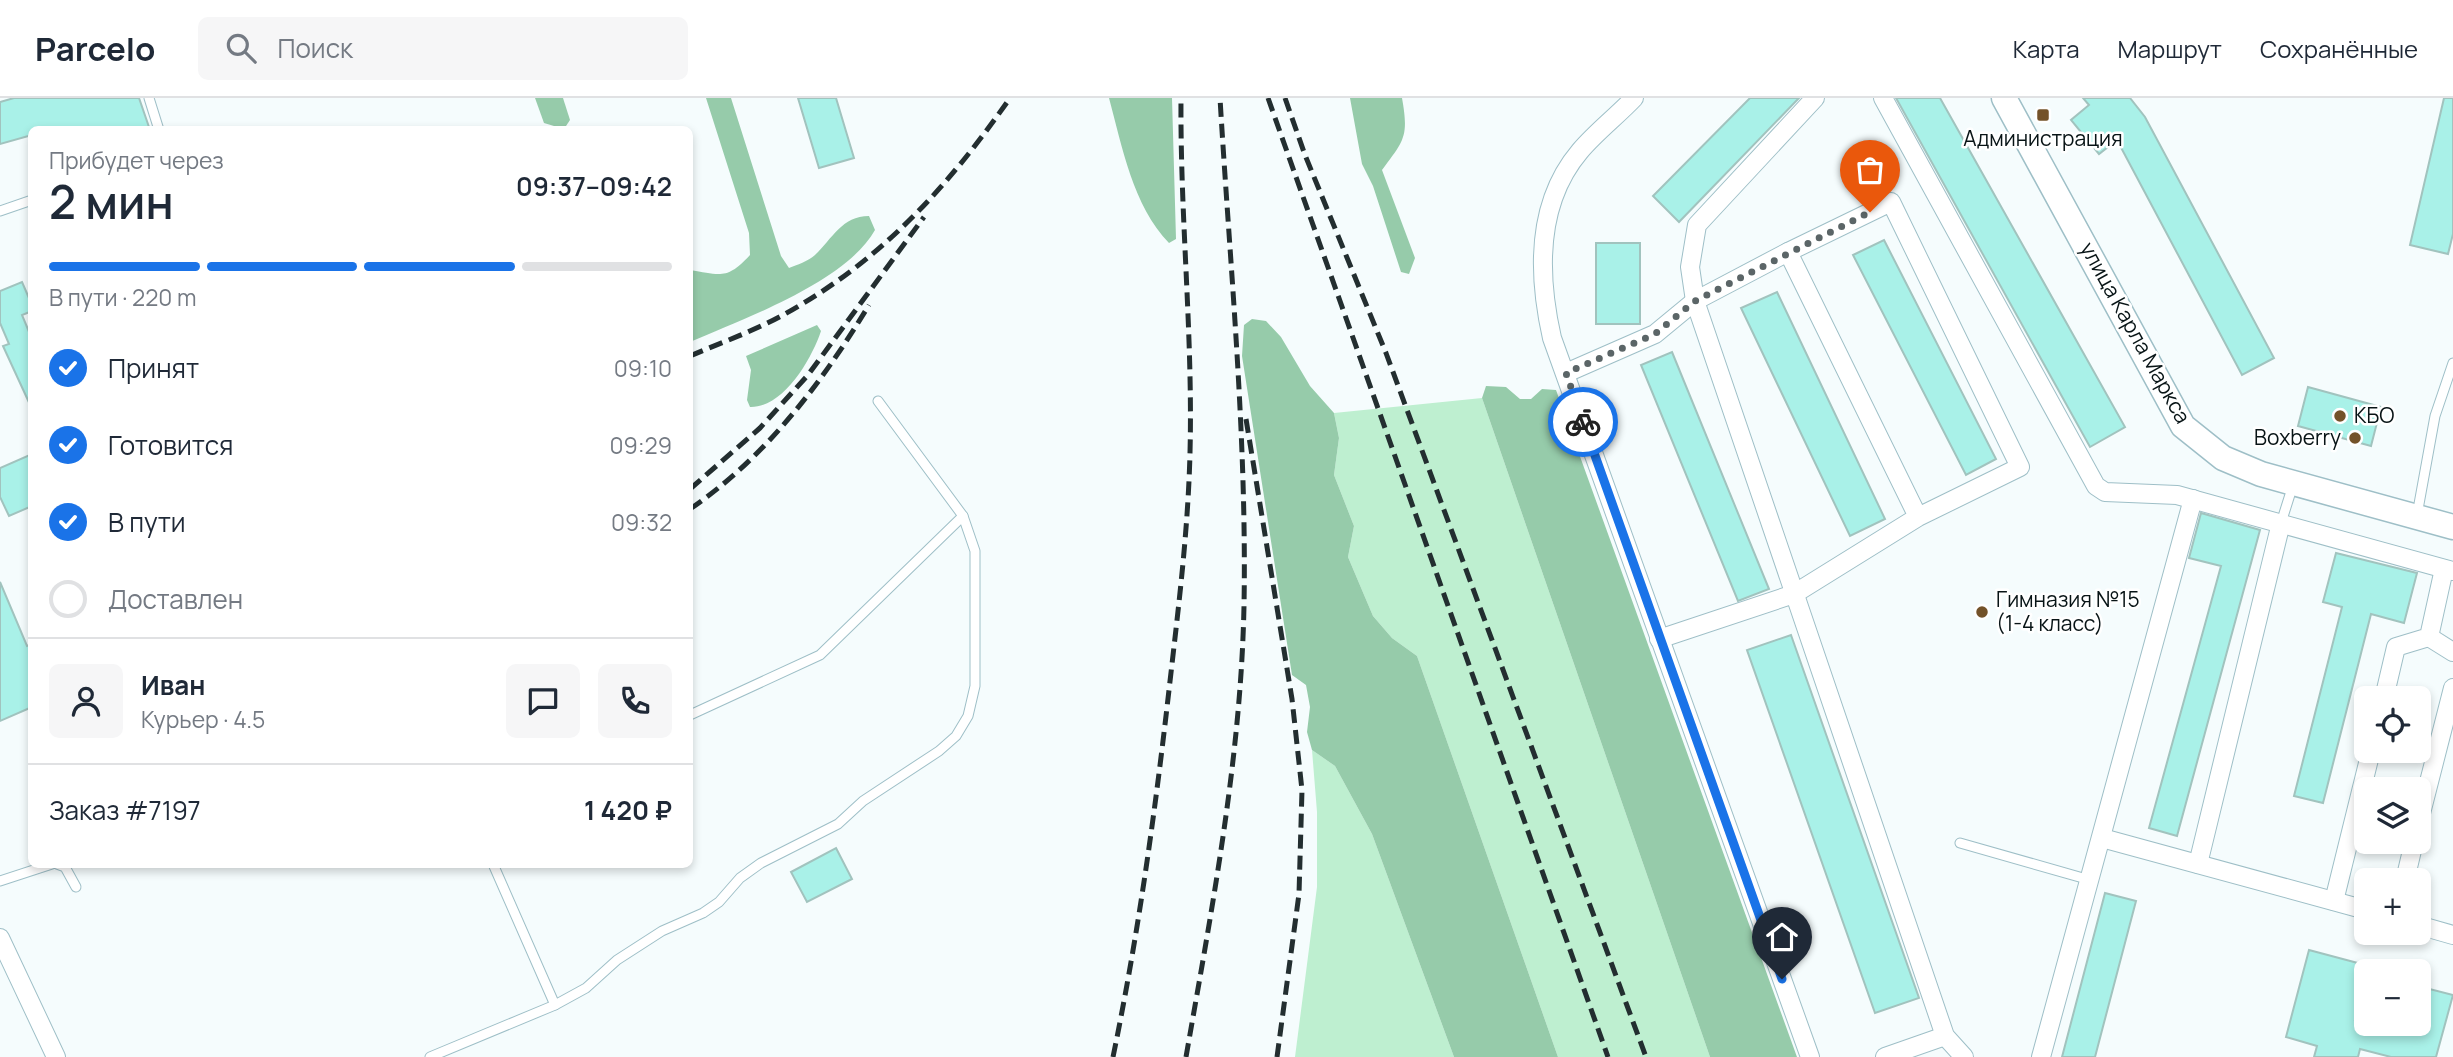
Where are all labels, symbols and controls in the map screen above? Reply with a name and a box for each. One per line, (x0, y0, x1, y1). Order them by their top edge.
search box (198, 17, 688, 80)
text: Parcelo (35, 26, 156, 71)
icon: search (222, 29, 260, 67)
text: Поиск (278, 30, 353, 66)
text: Карта (2013, 32, 2080, 65)
text: Маршрут (2118, 32, 2222, 65)
text: Сохранённые (2260, 32, 2418, 65)
marker: Администрация (2035, 107, 2051, 123)
place label: Администрация (1963, 124, 2123, 152)
pin (1840, 140, 1900, 212)
text: Прибудет через (49, 144, 224, 176)
icon: bag (1851, 151, 1889, 189)
text: 09:37–09:42 (516, 168, 672, 204)
text: 2 мин (49, 170, 174, 233)
street label: улица Карла Маркса (2074, 237, 2197, 428)
text: В пути · 220 m (49, 281, 196, 313)
icon: check (49, 349, 87, 387)
text: Принят (108, 350, 199, 386)
text: 09:10 (614, 352, 672, 384)
courier (1548, 387, 1618, 457)
place label: КБО (2354, 401, 2394, 429)
icon: bike (1564, 403, 1602, 441)
marker: КБО (2332, 408, 2348, 424)
place label: Boxberry (2254, 423, 2341, 451)
icon: check (49, 426, 87, 464)
text: Готовится (108, 427, 233, 463)
text: 09:29 (609, 429, 672, 461)
marker: Boxberry (2347, 430, 2363, 446)
icon: check (49, 503, 87, 541)
text: В пути (108, 504, 186, 540)
text: 09:32 (611, 506, 672, 538)
text: Доставлен (108, 581, 243, 617)
place label: Гимназия №15 (1-4 класс) (1996, 585, 2140, 637)
marker: Гимназия №15 (1-4 класс) (1974, 604, 1990, 620)
button: person (49, 664, 123, 738)
button: chat (506, 664, 580, 738)
button: phone (598, 664, 672, 738)
text: Иван (141, 667, 205, 703)
map controls (2354, 686, 2431, 1036)
button: locate (2354, 686, 2431, 763)
text: Курьер · 4.5 (141, 703, 265, 735)
button: layers (2354, 777, 2431, 854)
text: Заказ #7197 (49, 792, 201, 828)
text: 1 420 ₽ (584, 792, 672, 828)
button: + (2354, 868, 2431, 945)
pin (1752, 907, 1812, 979)
icon: home (1763, 918, 1801, 956)
button: − (2354, 959, 2431, 1036)

